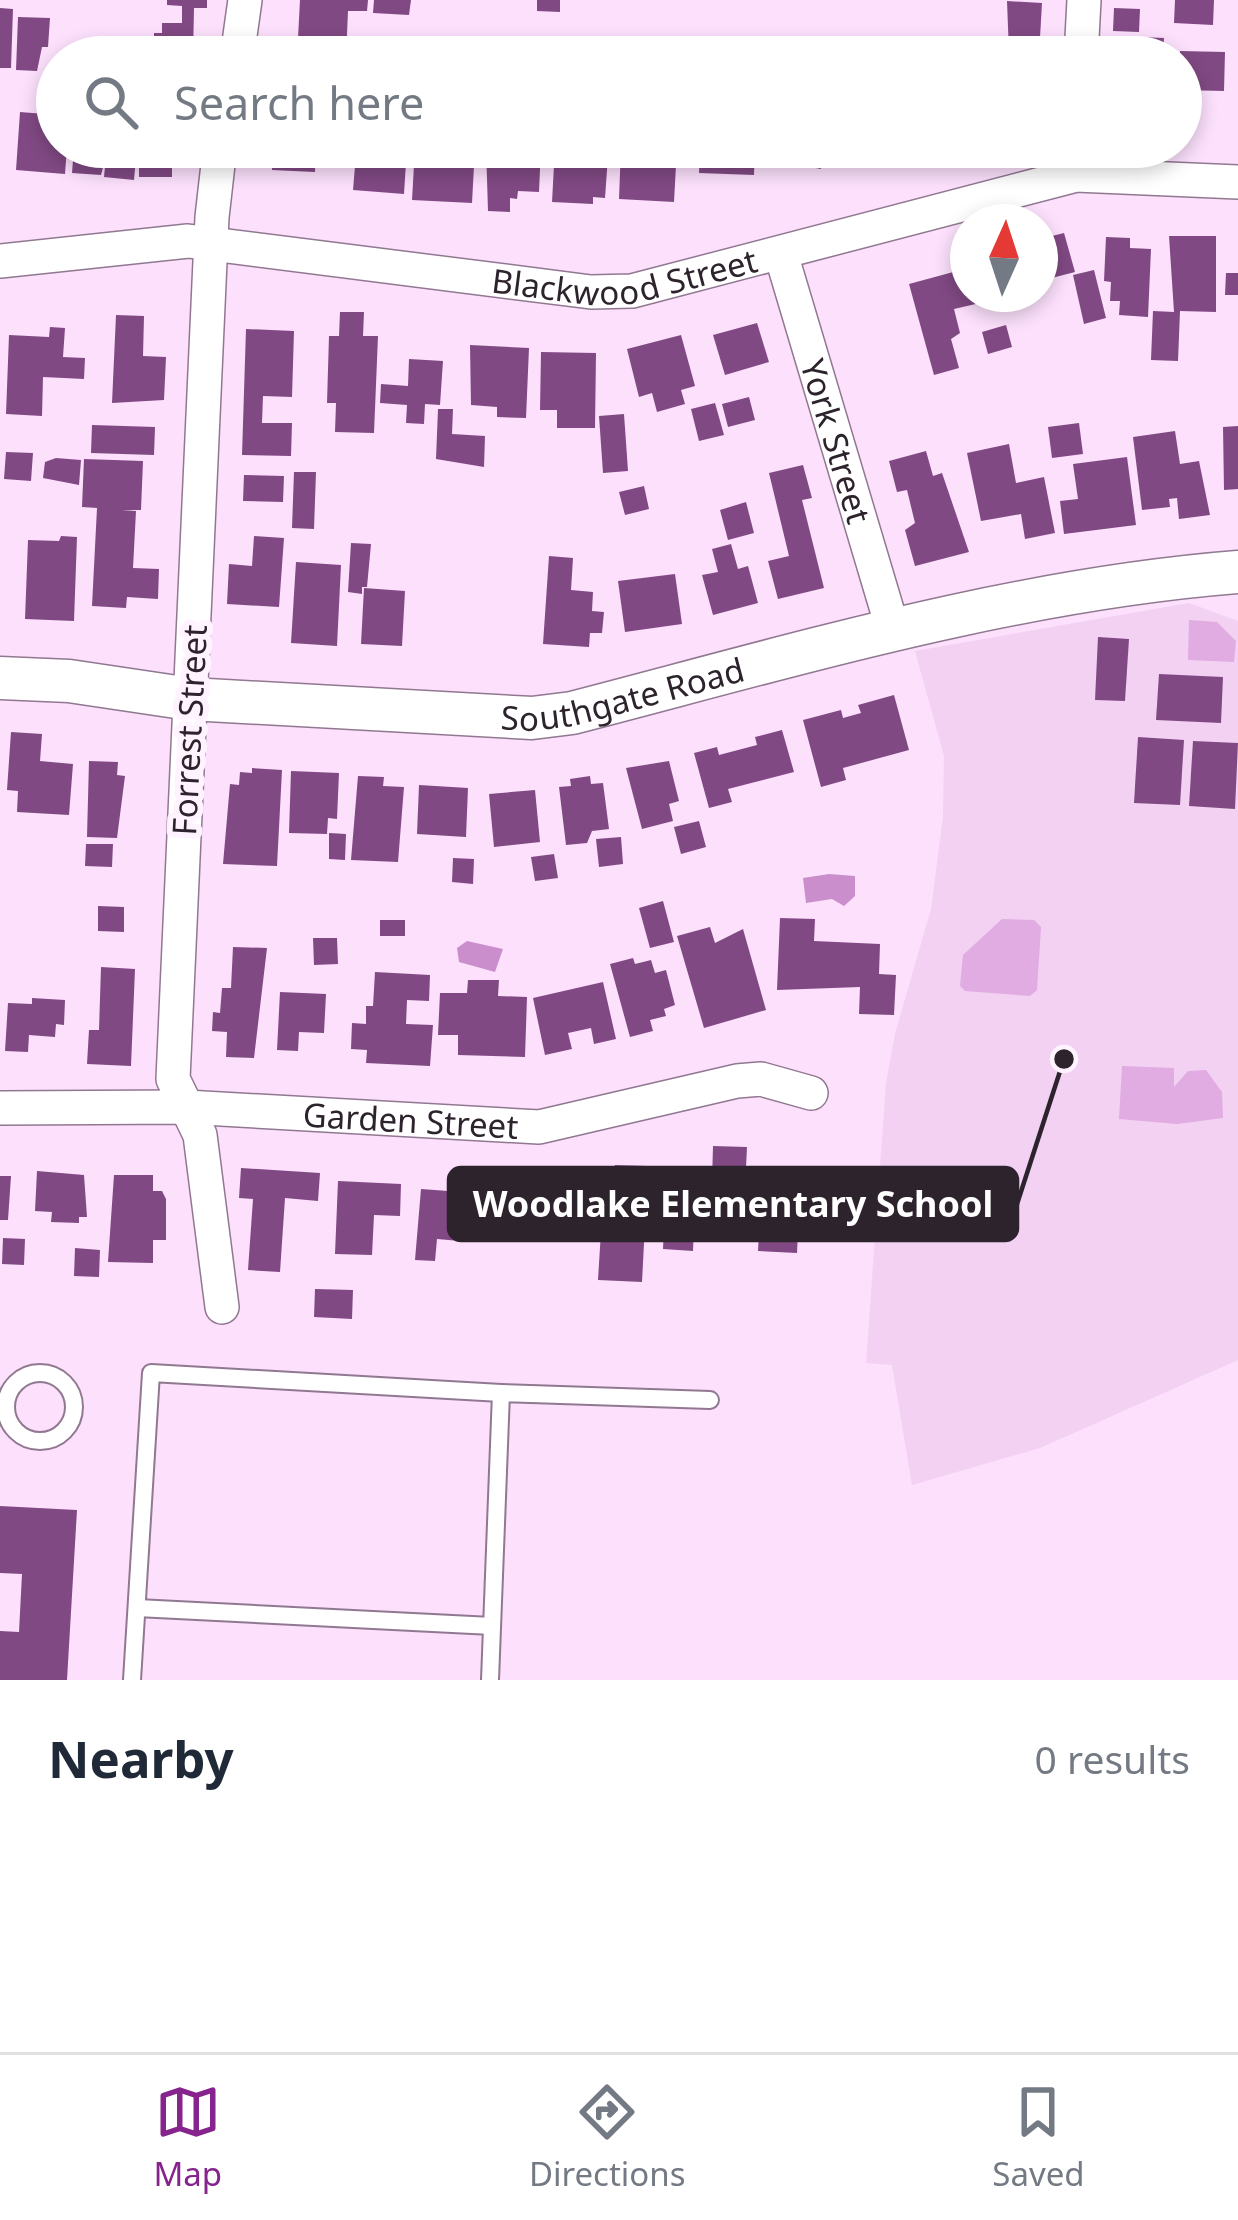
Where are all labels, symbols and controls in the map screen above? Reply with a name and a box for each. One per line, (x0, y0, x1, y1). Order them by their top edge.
search box (36, 36, 1202, 168)
icon: search (78, 69, 144, 135)
text: Search here (174, 72, 424, 133)
north arrow (950, 204, 1058, 312)
street label: Blackwood Street (489, 237, 762, 315)
street label: York Street (791, 353, 882, 528)
street label: Forrest Street (161, 624, 217, 836)
street label: Southgate Road (500, 646, 749, 741)
street label: Garden Street (302, 1091, 520, 1148)
callout: Woodlake Elementary School (449, 1168, 1017, 1240)
text: Woodlake Elementary School (473, 1179, 993, 1228)
text: Nearby (48, 1723, 234, 1793)
text: 0 results (1035, 1732, 1190, 1785)
tab: Map (153, 2079, 222, 2196)
tab: Directions (529, 2079, 686, 2196)
tab: Saved (992, 2079, 1085, 2196)

